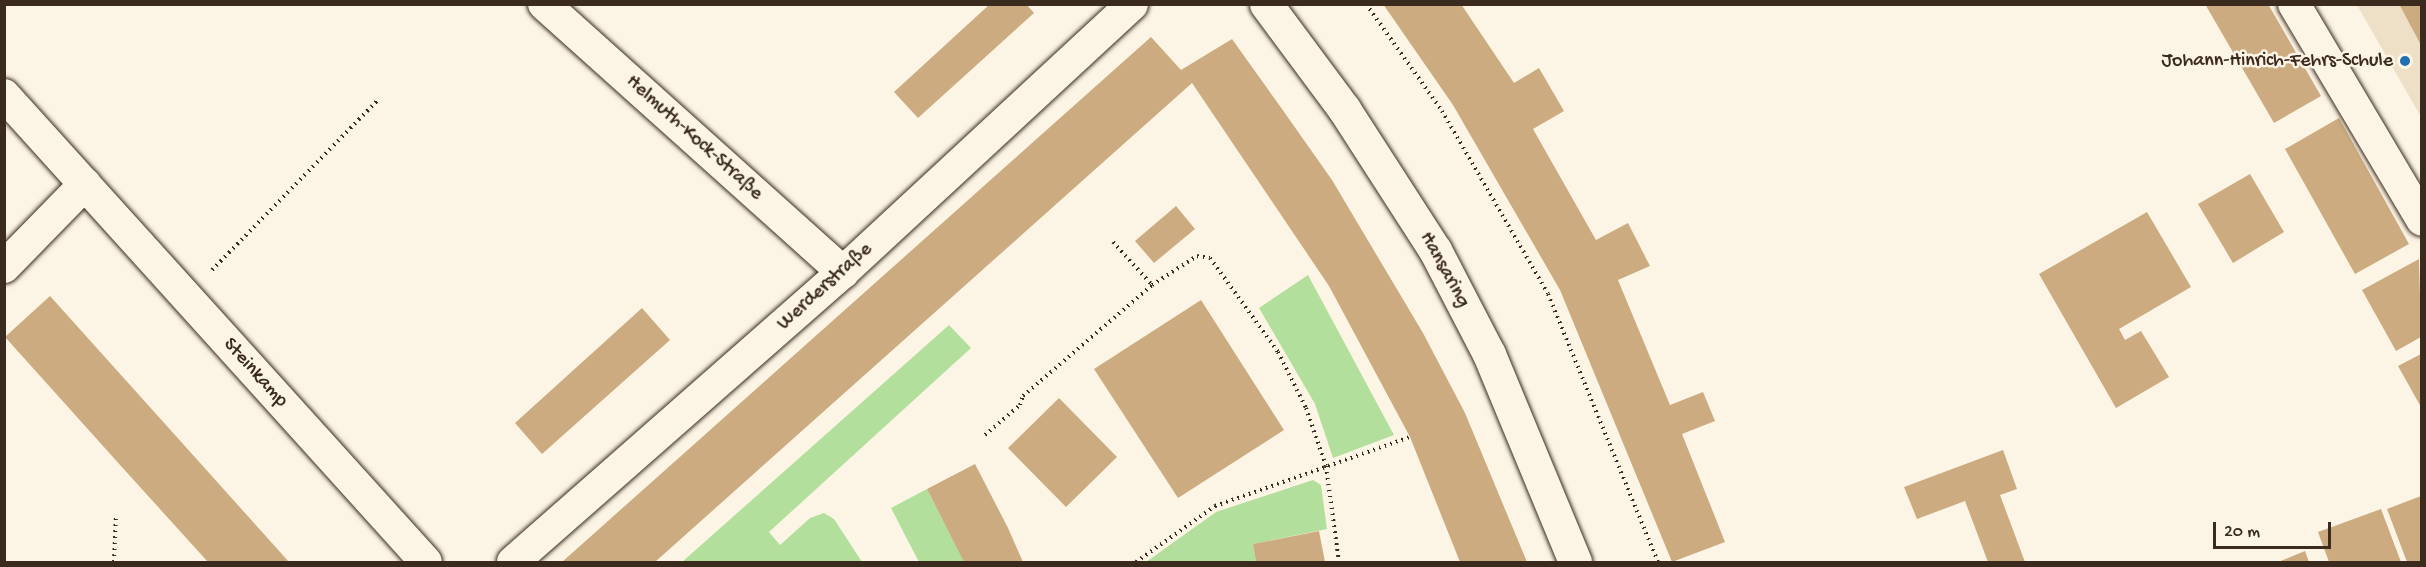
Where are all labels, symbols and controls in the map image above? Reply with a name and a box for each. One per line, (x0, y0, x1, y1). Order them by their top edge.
place label: Johann-Hinrich-Fehrs-Schule (2161, 49, 2393, 73)
marker: Johann-Hinrich-Fehrs-Schule (2398, 54, 2412, 68)
street label: Helmuth-Kock-Straße (620, 70, 768, 206)
street label: Hansaring (1413, 228, 1475, 312)
street label: Werderstraße (772, 238, 878, 336)
street label: Steinkamp (217, 333, 293, 413)
scale bar (2216, 510, 2334, 548)
text: 20 m (2224, 522, 2260, 543)

